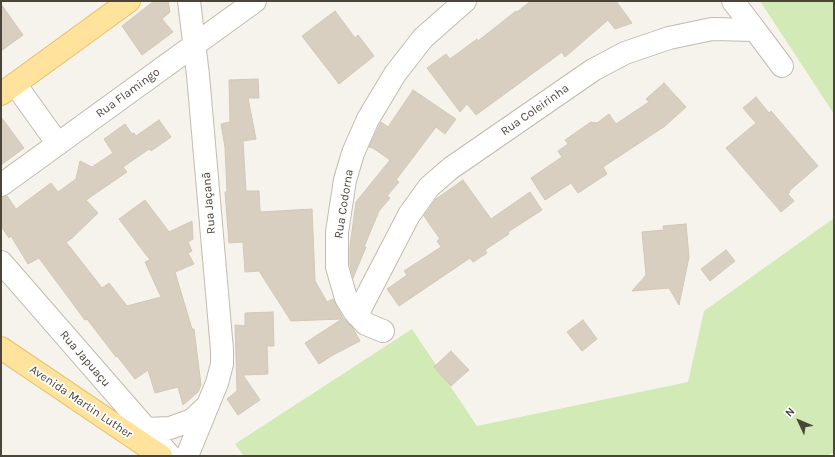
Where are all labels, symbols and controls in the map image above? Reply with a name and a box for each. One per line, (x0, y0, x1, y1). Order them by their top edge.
street label: Rua Flamingo (93, 65, 163, 121)
street label: Rua Coleirinha (498, 81, 572, 139)
street label: Rua Codorna (331, 168, 357, 240)
street label: Rua Jaçanã (199, 171, 219, 235)
street label: Rua Japuaçu (57, 328, 113, 390)
street label: Avenida Martin Luther (27, 362, 135, 442)
north arrow (779, 401, 819, 441)
text: N (783, 405, 797, 420)

